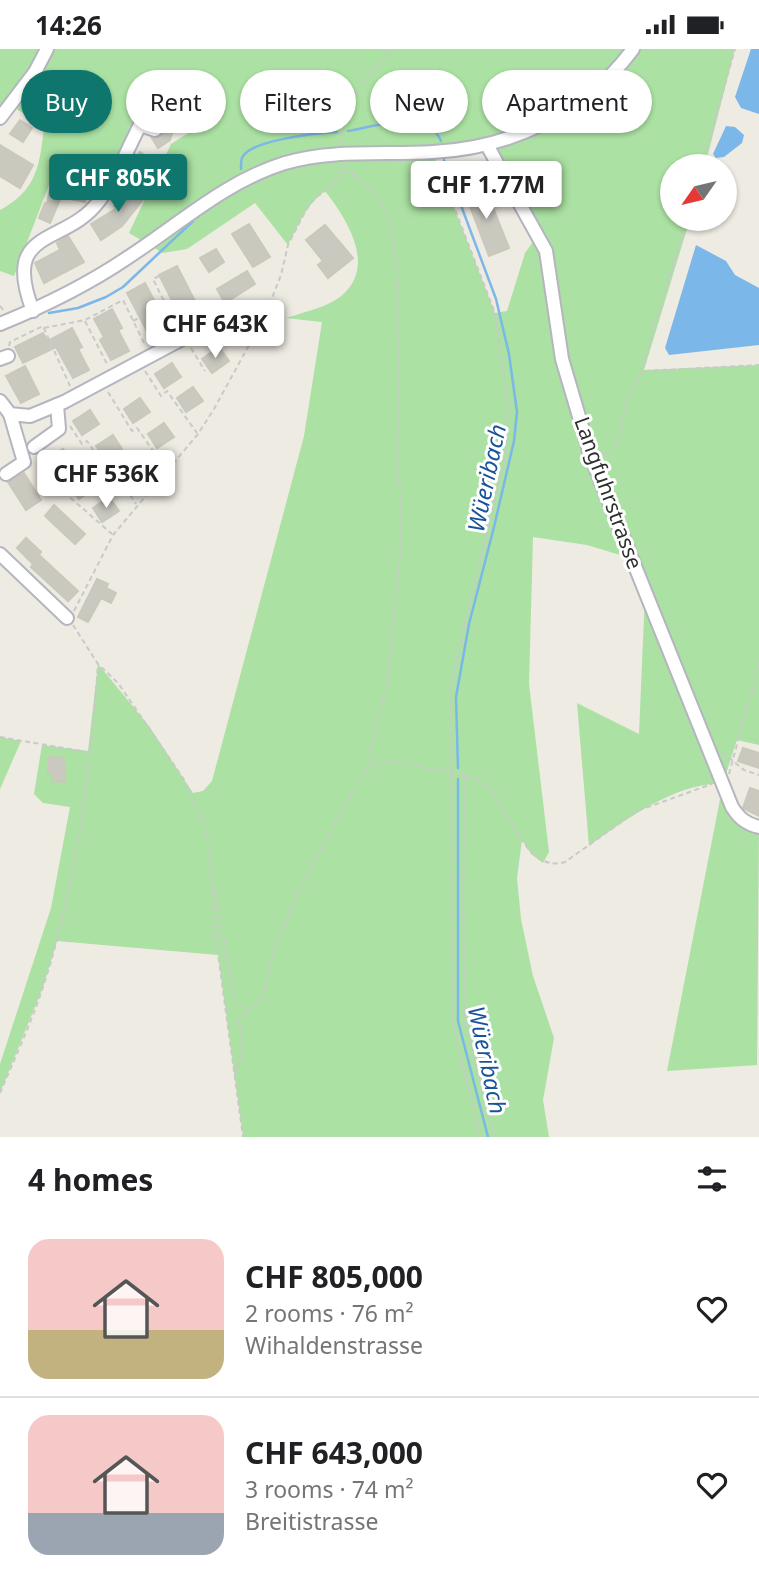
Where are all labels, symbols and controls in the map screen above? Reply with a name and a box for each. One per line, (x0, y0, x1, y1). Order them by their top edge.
text: 14:26 (35, 7, 102, 43)
chip: Buy (21, 70, 112, 133)
chip: Rent (126, 70, 226, 133)
chip: Filters (240, 70, 356, 133)
chip: New (370, 70, 468, 133)
chip: Apartment (482, 70, 652, 133)
north arrow (660, 154, 737, 231)
map controls (660, 154, 737, 231)
pin: CHF 805K (46, 155, 190, 214)
text: CHF 805K (65, 161, 171, 193)
pin: CHF 1.77M (406, 162, 566, 221)
text: CHF 1.77M (427, 168, 545, 200)
pin: CHF 643K (143, 301, 287, 360)
text: CHF 643K (162, 307, 268, 339)
street label: Langfuhrstrasse (568, 413, 649, 573)
water label: Wüeribach (459, 421, 513, 535)
pin: CHF 536K (34, 451, 178, 510)
text: CHF 536K (53, 457, 159, 489)
water label: Wüeribach (461, 1003, 515, 1117)
text: 4 homes (28, 1159, 153, 1200)
icon: filters (693, 1160, 731, 1198)
text: CHF 805,000 (245, 1256, 423, 1297)
icon: home (84, 1267, 168, 1351)
icon: heart (693, 1290, 731, 1328)
text: 2 rooms · 76 m² (245, 1297, 414, 1329)
text: Wihaldenstrasse (245, 1329, 423, 1361)
text: CHF 643,000 (245, 1432, 423, 1473)
icon: home (84, 1443, 168, 1527)
icon: heart (693, 1466, 731, 1504)
text: 3 rooms · 74 m² (245, 1473, 414, 1505)
text: Breitistrasse (245, 1505, 378, 1537)

